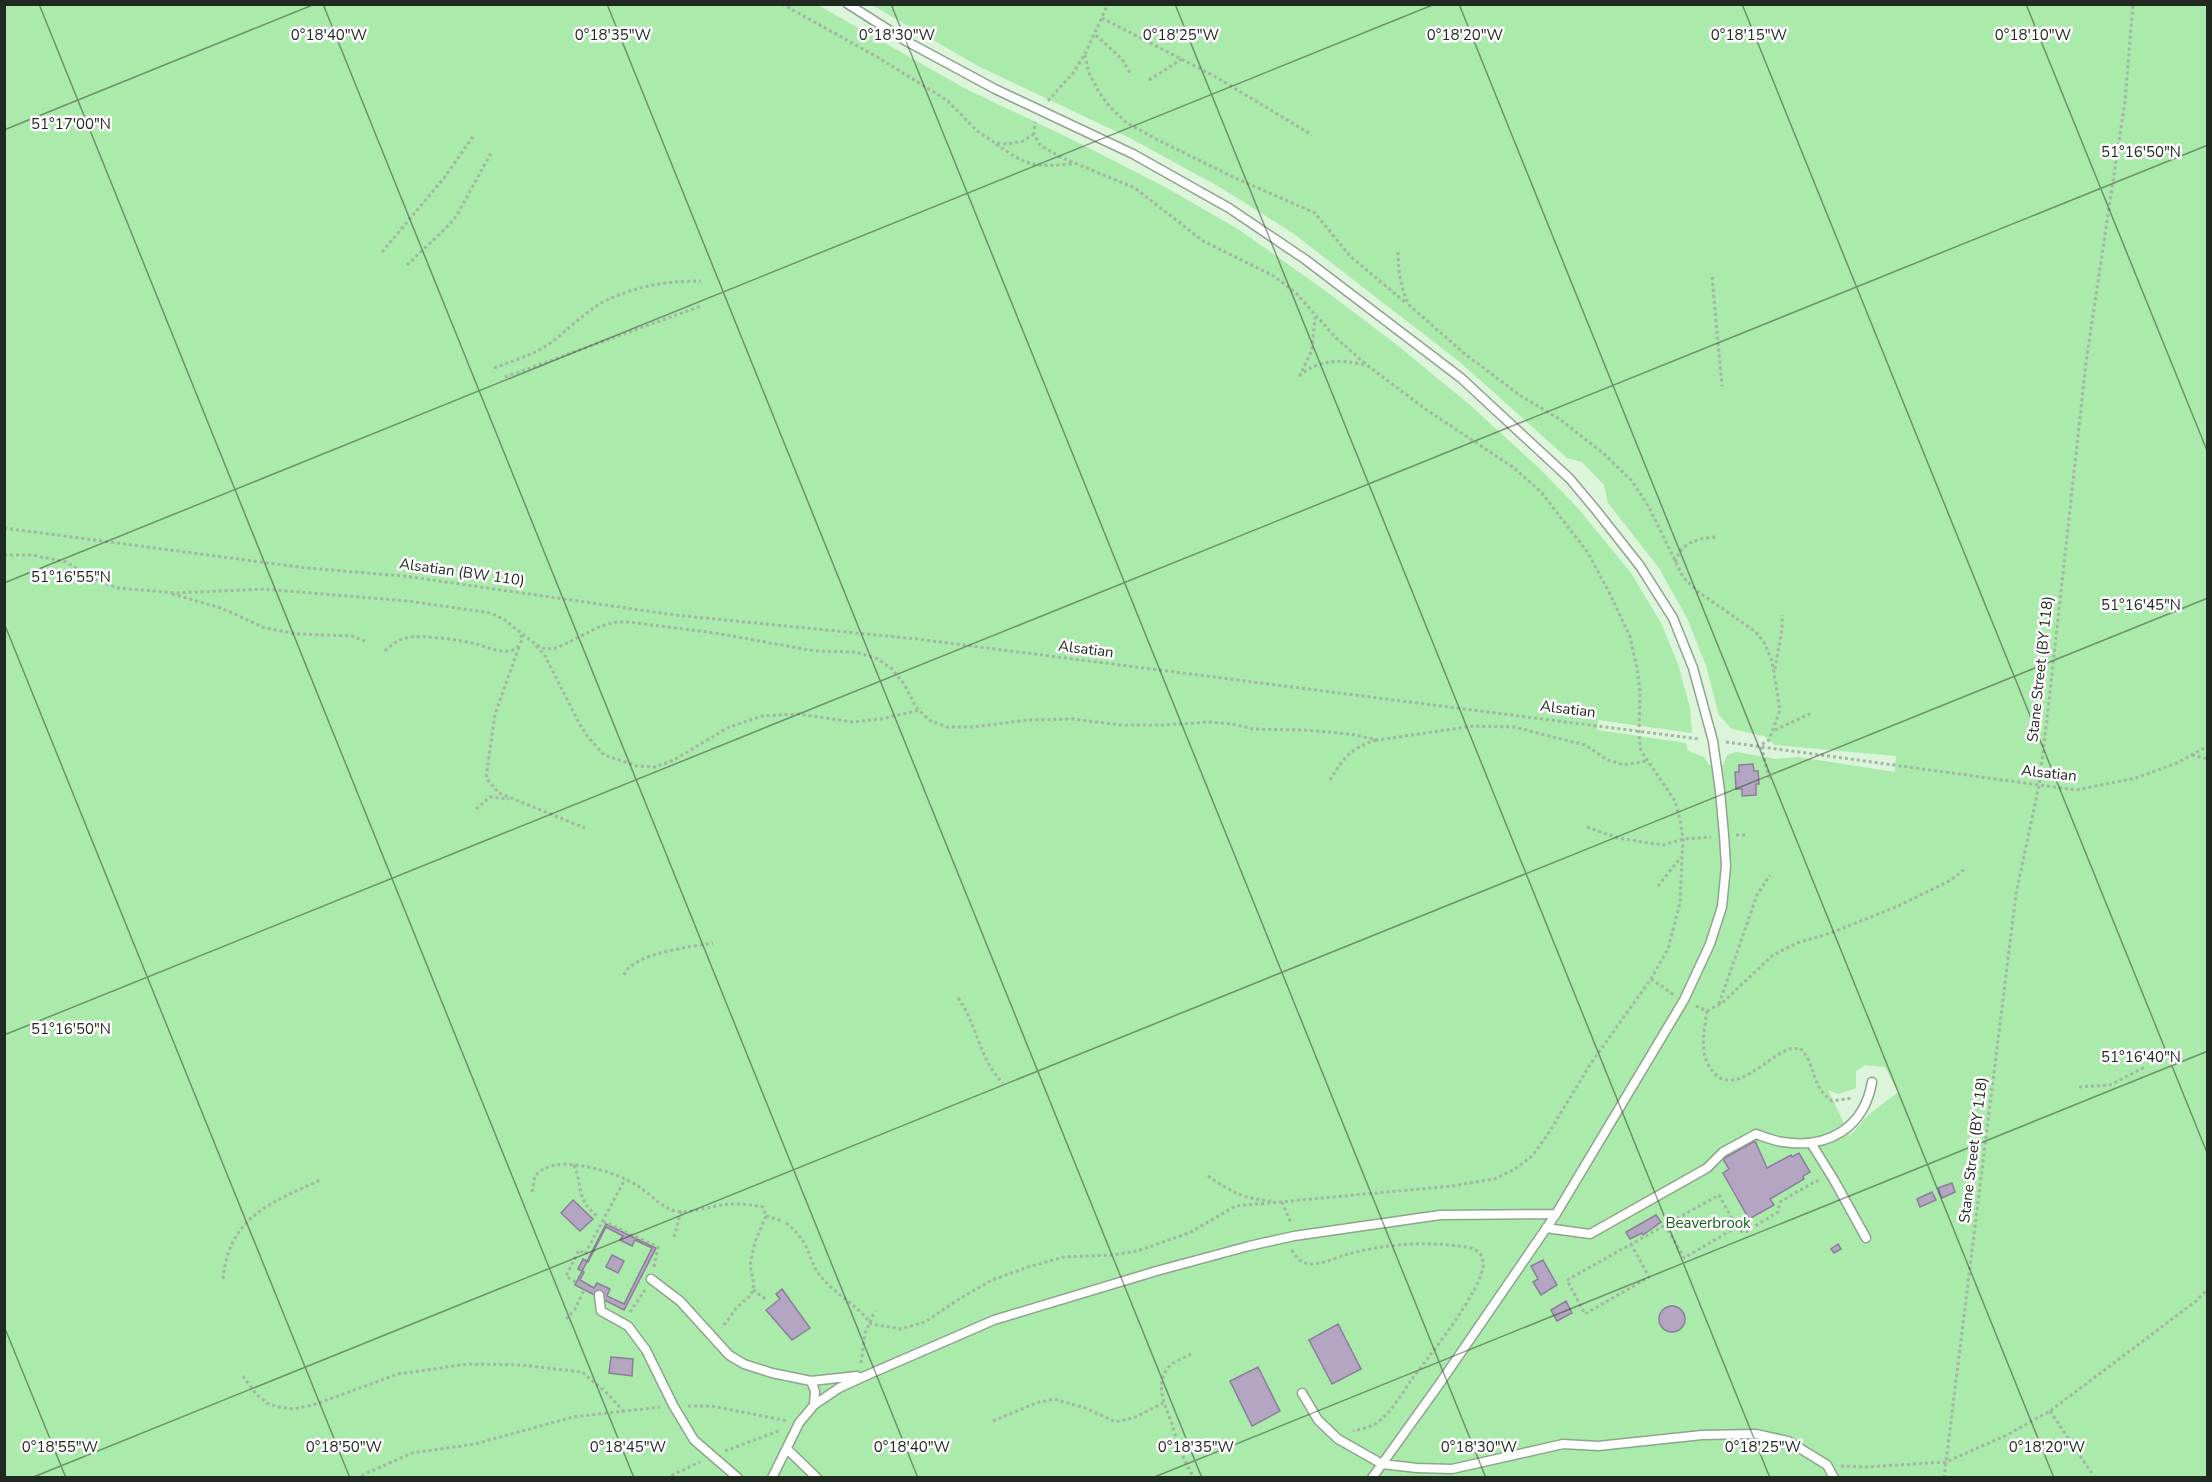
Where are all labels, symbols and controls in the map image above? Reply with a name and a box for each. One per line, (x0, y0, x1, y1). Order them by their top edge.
text: 0°18'40"W (291, 25, 368, 45)
text: 0°18'35"W (575, 25, 652, 45)
text: 0°18'30"W (859, 25, 936, 45)
text: 0°18'25"W (1143, 25, 1220, 45)
text: 0°18'20"W (1427, 25, 1504, 45)
text: 0°18'15"W (1711, 25, 1788, 45)
text: 0°18'10"W (1995, 25, 2072, 45)
text: 51°17'00"N (31, 114, 111, 134)
text: 51°16'50"N (2101, 142, 2181, 162)
street label: Alsatian (BW 110) (398, 553, 526, 591)
text: 51°16'55"N (31, 567, 111, 587)
street label: Stane Street (BY 118) (2022, 595, 2058, 743)
text: 51°16'45"N (2101, 595, 2181, 615)
street label: Alsatian (1057, 636, 1115, 662)
street label: Alsatian (1539, 696, 1597, 722)
street label: Alsatian (2020, 760, 2078, 786)
text: 51°16'50"N (31, 1019, 111, 1039)
text: 51°16'40"N (2101, 1047, 2181, 1067)
street label: Stane Street (BY 118) (1954, 1076, 1992, 1224)
park label: Beaverbrook (1665, 1213, 1751, 1233)
text: 0°18'55"W (22, 1437, 99, 1457)
text: 0°18'50"W (306, 1437, 383, 1457)
text: 0°18'45"W (590, 1437, 667, 1457)
text: 0°18'40"W (874, 1437, 951, 1457)
text: 0°18'35"W (1158, 1437, 1235, 1457)
text: 0°18'30"W (1441, 1437, 1518, 1457)
text: 0°18'25"W (1725, 1437, 1802, 1457)
text: 0°18'20"W (2009, 1437, 2086, 1457)

